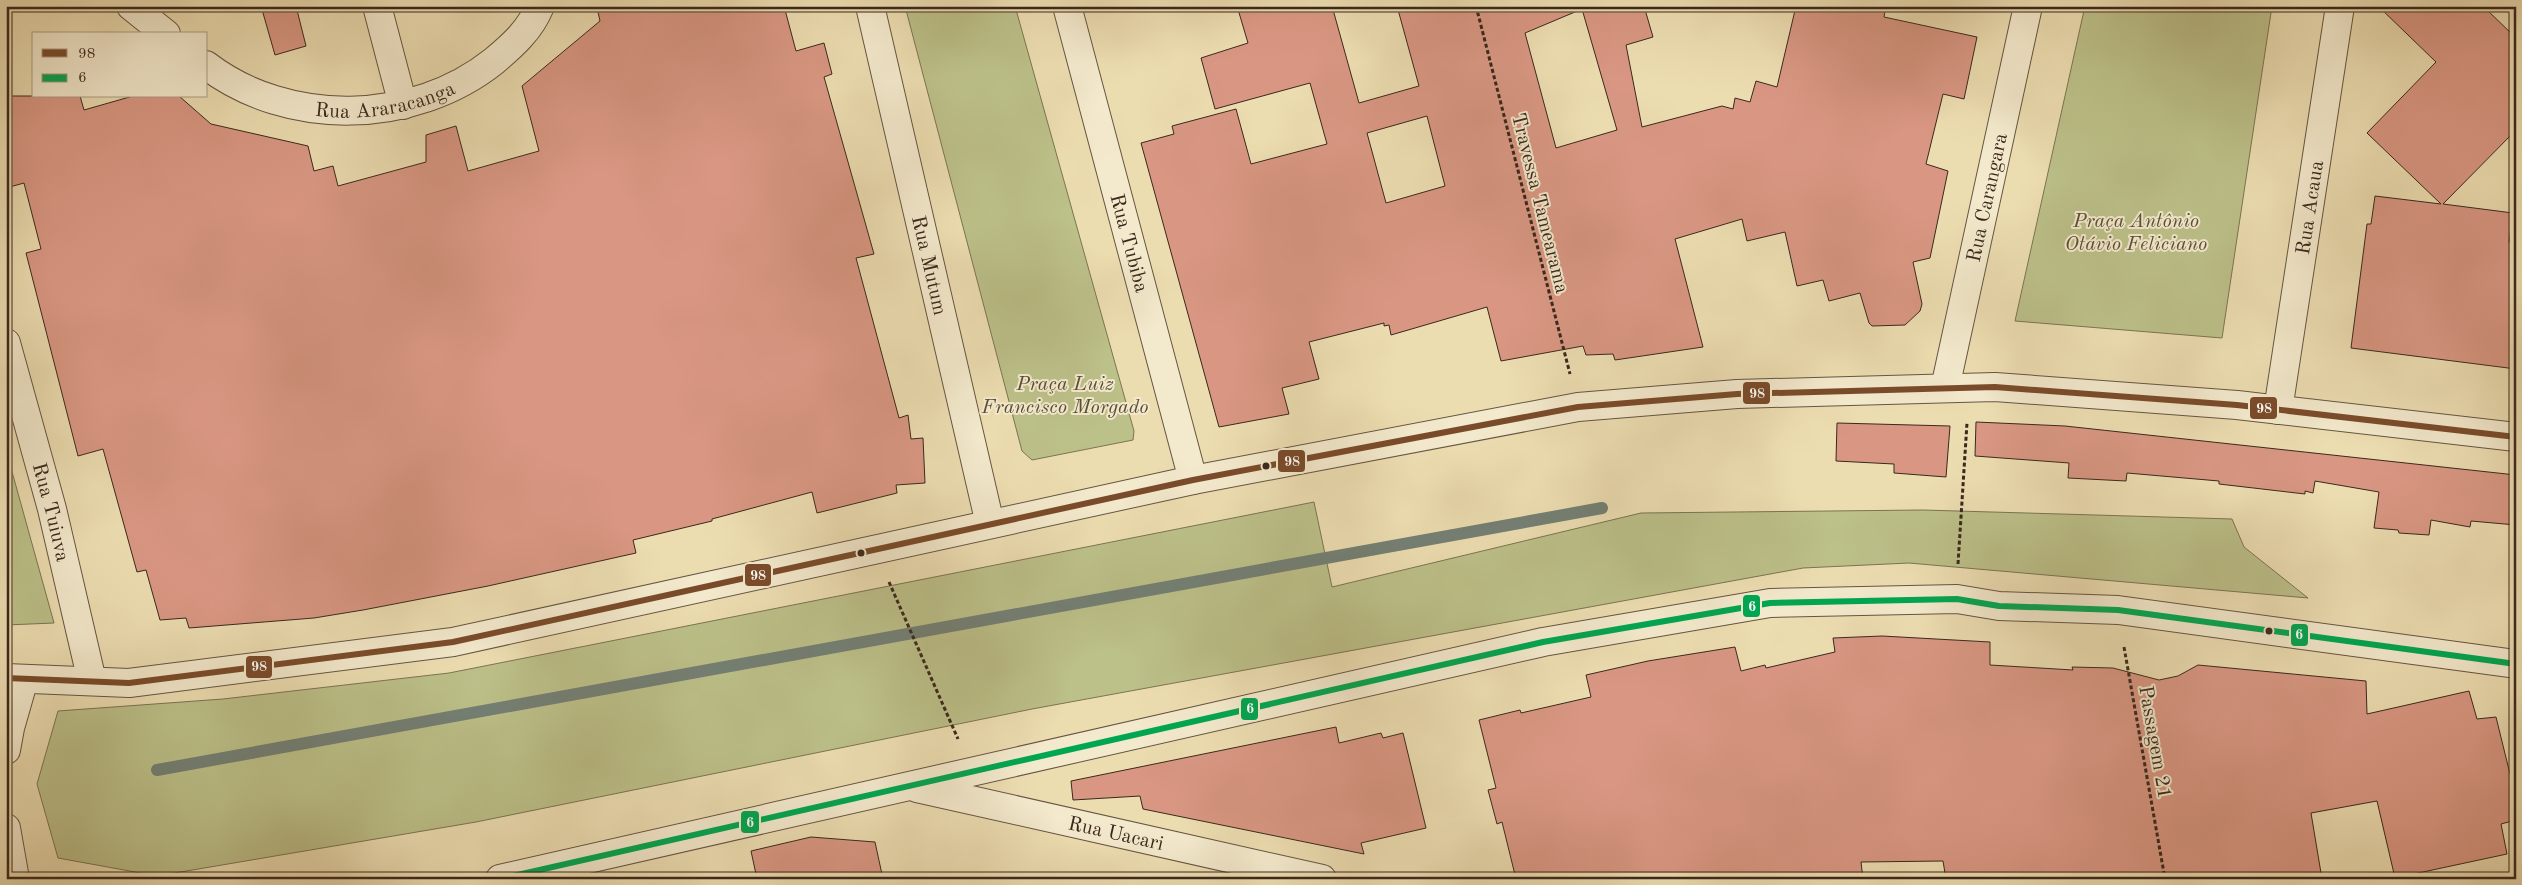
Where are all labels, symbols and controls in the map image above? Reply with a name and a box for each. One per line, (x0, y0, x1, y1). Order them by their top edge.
legend (32, 32, 208, 98)
text: 98 (78, 47, 95, 62)
text: 6 (78, 71, 87, 86)
street label: Rua Araracanga (314, 79, 459, 123)
street label: Travessa Tamearama (1507, 111, 1571, 296)
street label: Rua Carangara (1965, 131, 2012, 264)
street label: Rua Acaua (2294, 159, 2328, 256)
street label: Rua Tubiba (1105, 192, 1151, 295)
park label: Praça Antônio Otávio Feliciano (2065, 212, 2207, 255)
street label: Rua Mutum (907, 214, 949, 317)
park label: Praça Luiz Francisco Morgado (980, 375, 1149, 418)
line badge: 98 (1742, 381, 1771, 405)
text: 98 (1749, 387, 1765, 401)
line badge: 98 (2249, 396, 2278, 420)
text: 98 (2256, 402, 2272, 416)
line badge: 98 (1277, 449, 1306, 473)
text: 98 (1284, 455, 1300, 469)
street label: Rua Tuiuva (28, 461, 72, 564)
unlabelled marker (1261, 461, 1271, 471)
unlabelled marker (856, 548, 866, 558)
line badge: 98 (744, 563, 772, 587)
text: 98 (750, 569, 766, 583)
line badge: 6 (1742, 594, 1761, 618)
text: 6 (1748, 600, 1756, 614)
line badge: 6 (2290, 623, 2309, 647)
unlabelled marker (2264, 626, 2274, 636)
text: 6 (2295, 628, 2303, 642)
line badge: 98 (245, 655, 273, 679)
text: 98 (251, 660, 267, 674)
street label: Passagem 21 (2134, 684, 2174, 800)
line badge: 6 (1240, 697, 1259, 721)
text: 6 (1246, 702, 1254, 716)
line badge: 6 (740, 810, 760, 834)
street label: Rua Uacari (1066, 814, 1165, 855)
text: 6 (746, 816, 754, 830)

